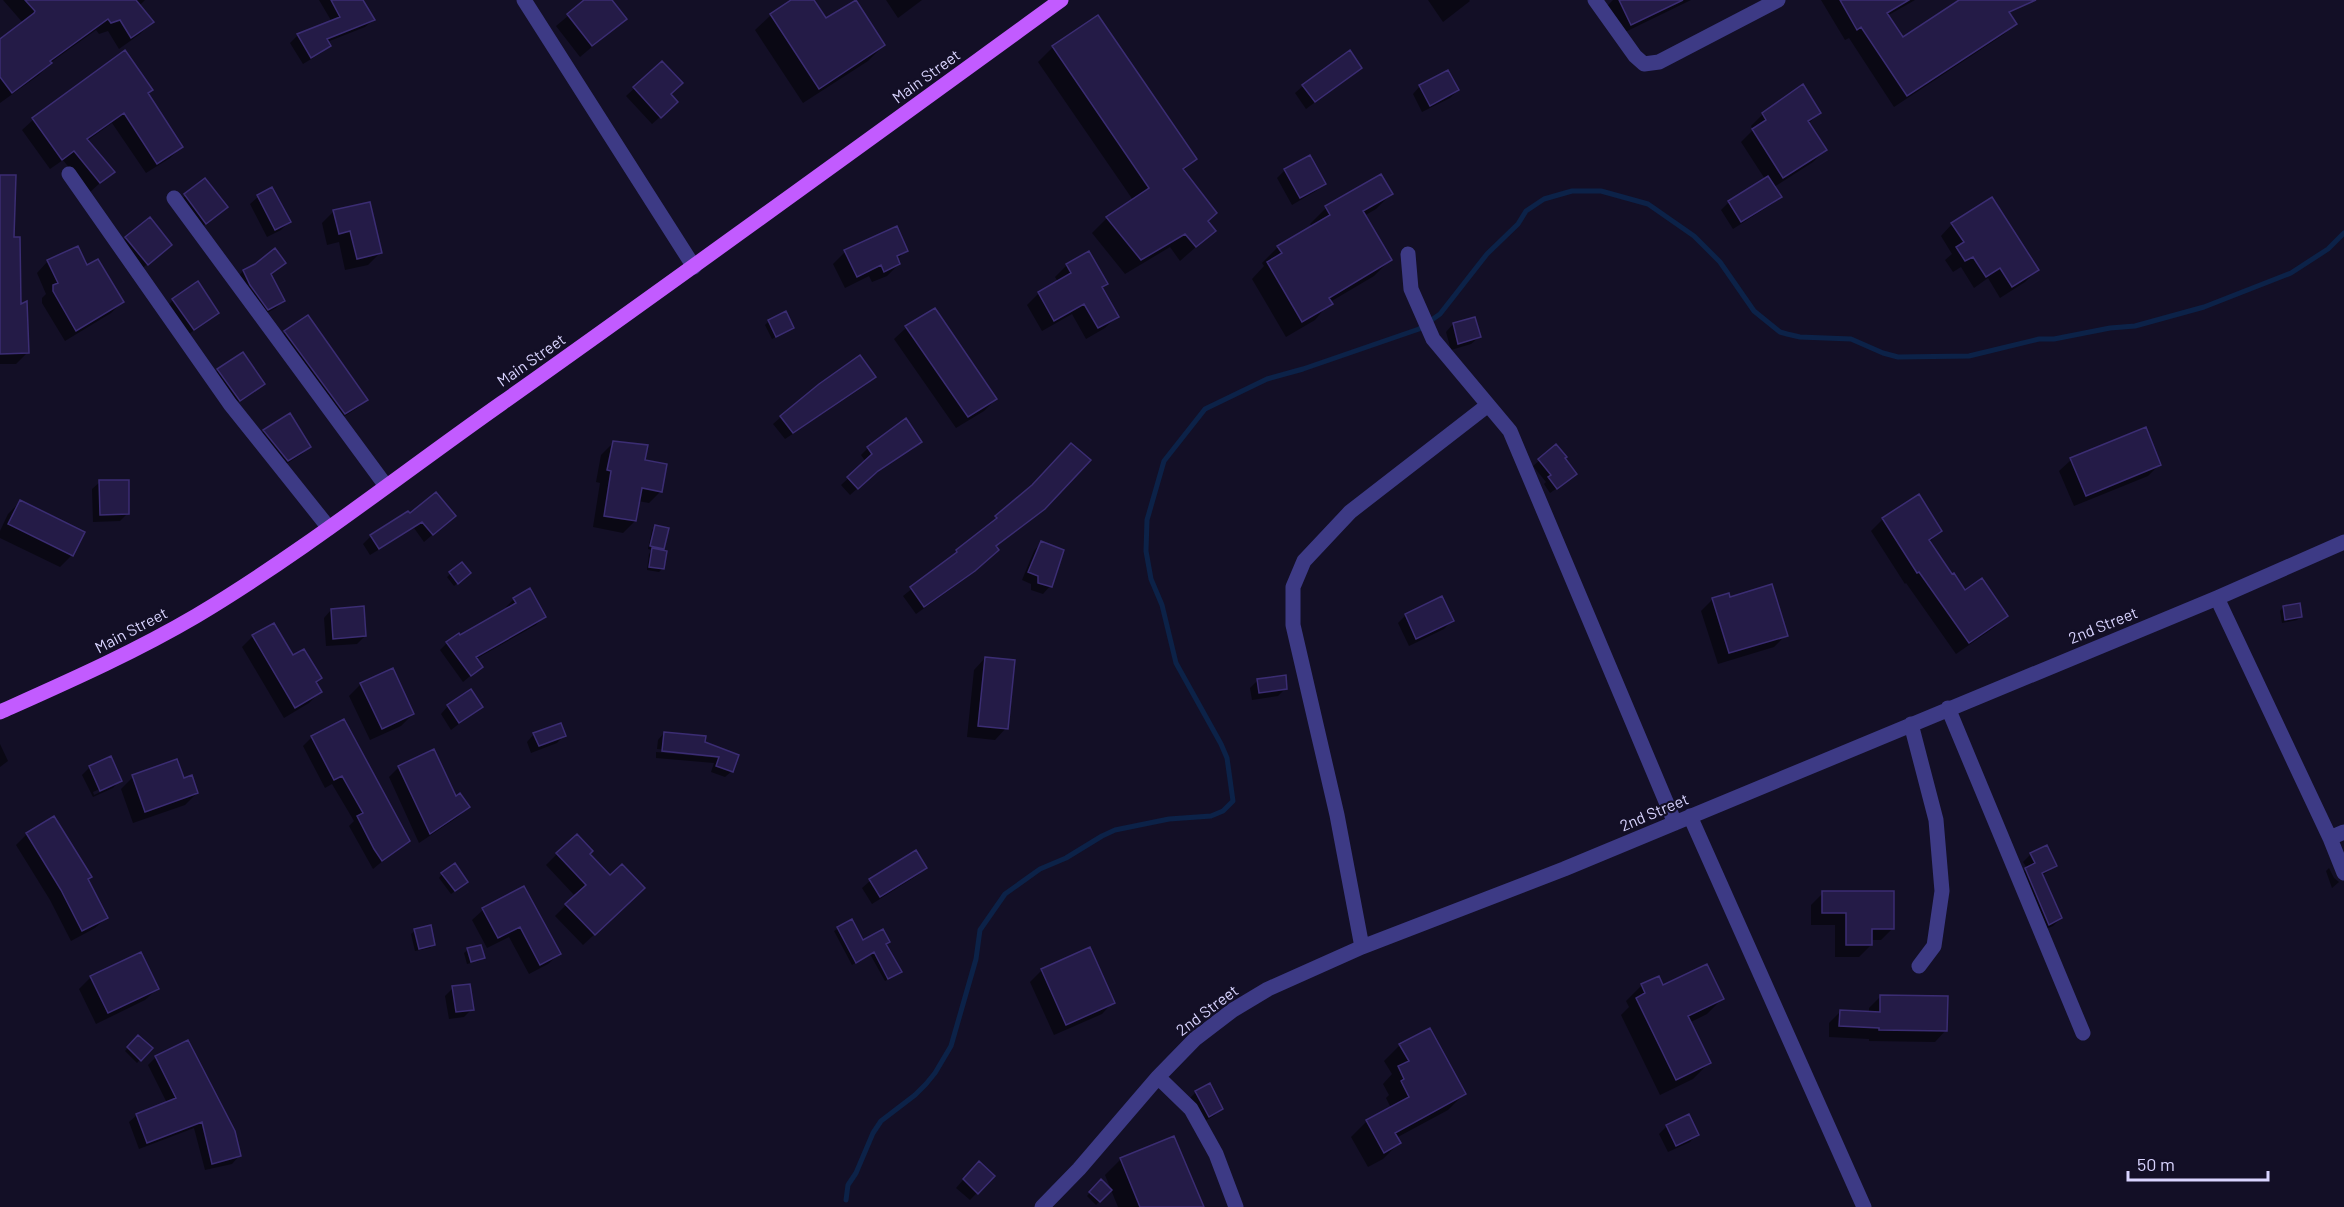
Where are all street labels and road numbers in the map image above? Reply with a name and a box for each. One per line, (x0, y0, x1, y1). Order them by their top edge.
street label: Main Street (888, 45, 963, 107)
street label: Main Street (493, 329, 569, 390)
street label: 2nd Street (2066, 602, 2140, 647)
street label: Main Street (91, 603, 170, 657)
street label: 2nd Street (1617, 789, 1691, 834)
street label: 2nd Street (1172, 980, 1241, 1039)

